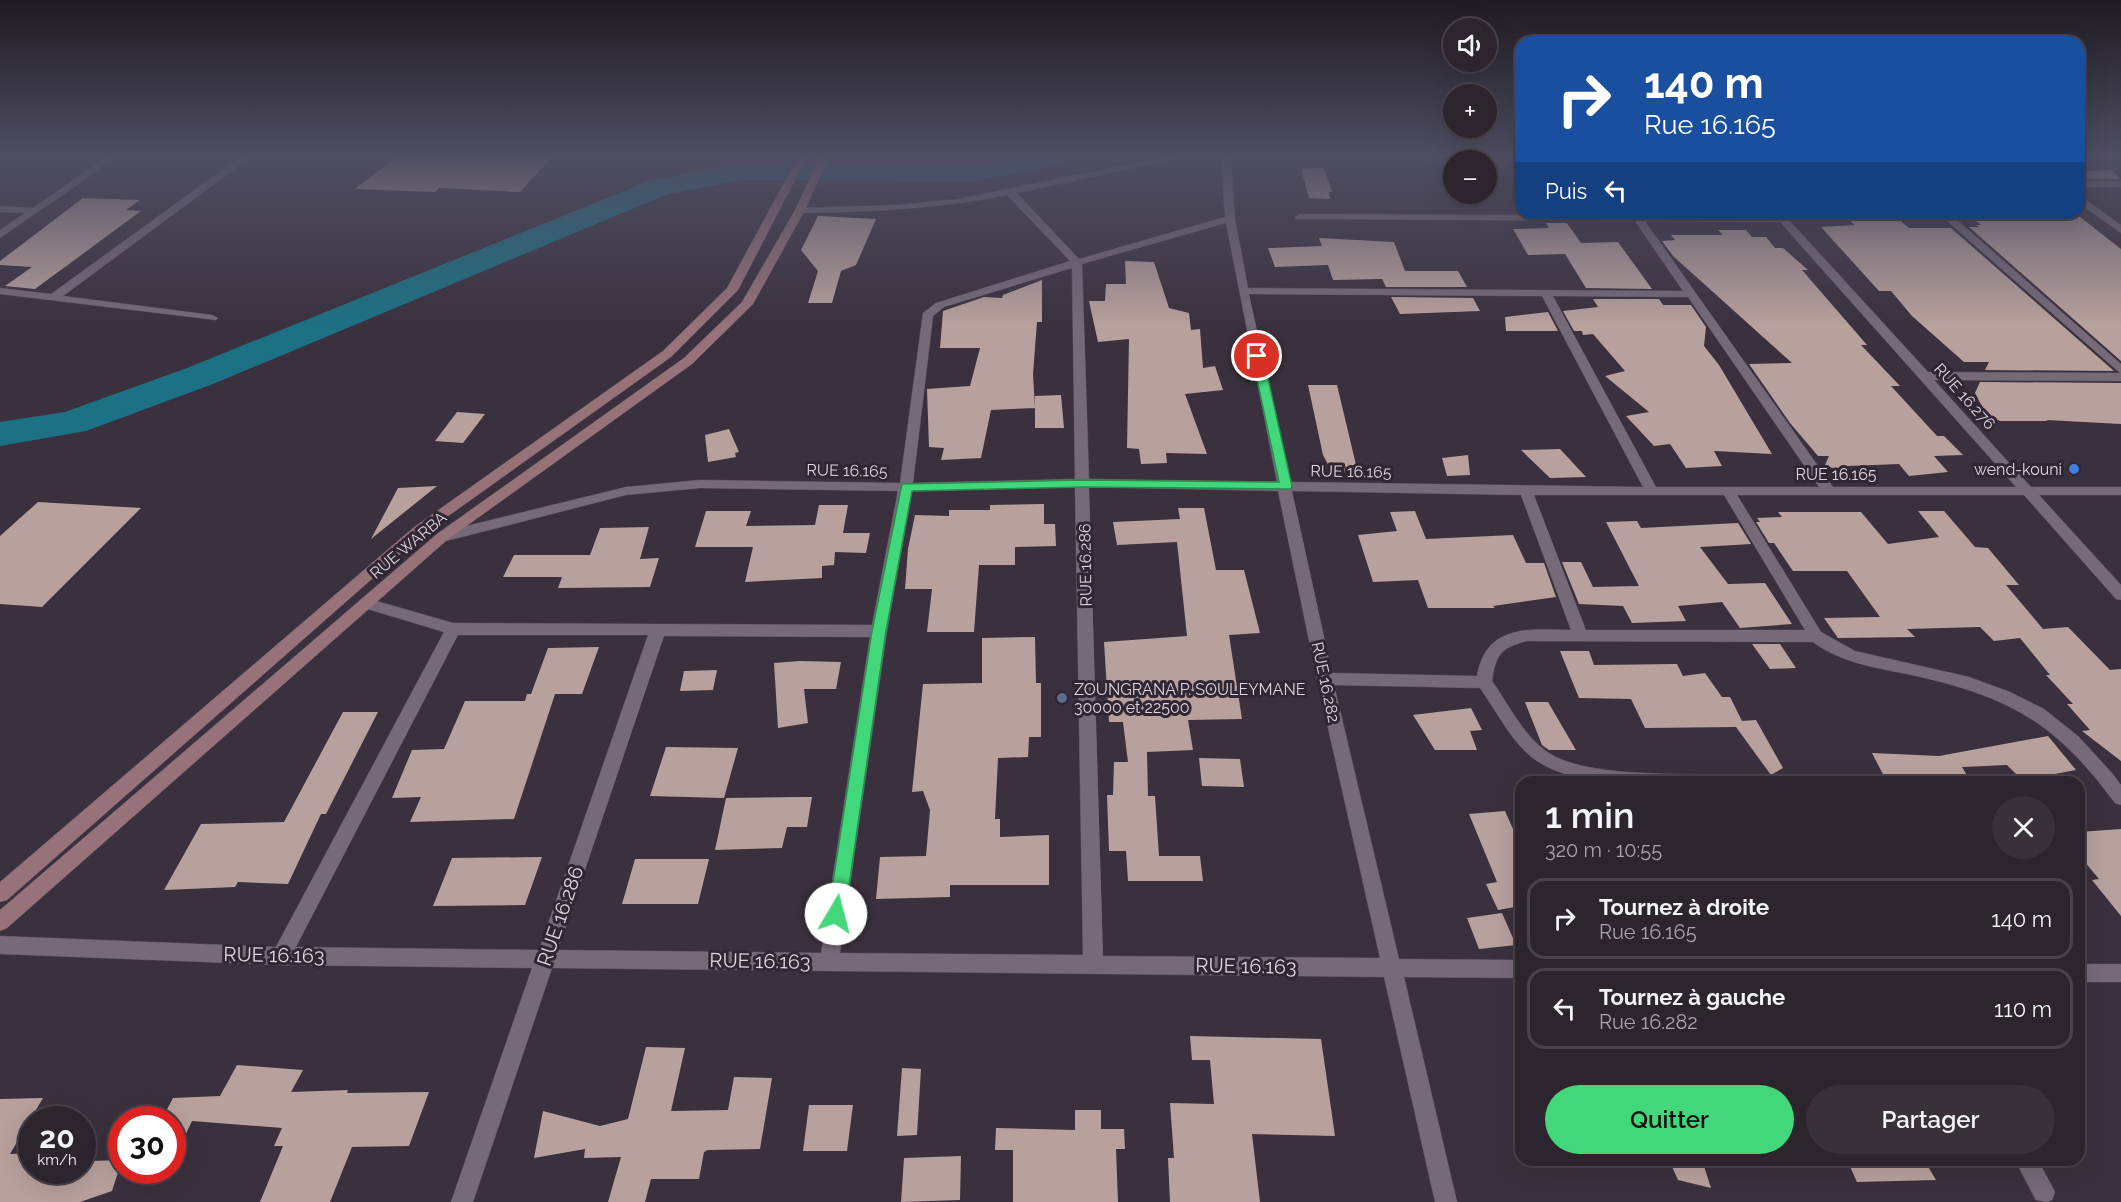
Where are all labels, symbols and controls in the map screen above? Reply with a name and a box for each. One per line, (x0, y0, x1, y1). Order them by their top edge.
map controls (1443, 18, 1497, 204)
button: sound (1443, 18, 1497, 72)
text: 140 m (1644, 59, 1764, 108)
icon: right (1545, 60, 1623, 138)
button: + (1443, 84, 1497, 138)
text: Rue 16.165 (1644, 109, 1776, 140)
button: − (1443, 150, 1497, 204)
icon: left (1599, 174, 1632, 207)
text: Puis (1545, 178, 1587, 204)
pin (1231, 330, 1282, 381)
icon: arrive (1240, 339, 1273, 372)
street label: RUE 16.276 (1930, 359, 1999, 433)
street label: RUE 16.165 (806, 460, 888, 481)
place label: wend-kouni (1974, 460, 2062, 479)
street label: RUE 16.165 (1310, 461, 1392, 482)
marker: wend-kouni (2067, 462, 2081, 476)
street label: RUE 16.165 (1795, 465, 1877, 484)
street label: RUE WARBA (366, 508, 451, 583)
street label: RUE 16.286 (1075, 523, 1096, 607)
street label: RUE 16.282 (1308, 640, 1343, 724)
place label: ZOUNGRANA P. SOULEYMANE 30000 et 22500 (1074, 680, 1306, 717)
marker: ZOUNGRANA P. SOULEYMANE 30000 et 22500 (1055, 691, 1069, 705)
text: 1 min (1545, 794, 1634, 836)
button: close (1992, 796, 2055, 859)
text: 320 m · 10:55 (1545, 838, 1662, 862)
street label: RUE 16.286 (532, 863, 588, 969)
position arrow (804, 882, 868, 946)
text: Tournez à droite (1599, 894, 1769, 920)
icon: right (1548, 902, 1581, 935)
text: 140 m (1991, 906, 2052, 932)
text: Rue 16.165 (1599, 920, 1697, 944)
street label: RUE 16.163 (223, 942, 325, 968)
street label: RUE 16.163 (709, 948, 811, 974)
street label: RUE 16.163 (1195, 953, 1297, 979)
text: Tournez à gauche (1599, 984, 1785, 1010)
icon: left (1548, 992, 1581, 1025)
text: 110 m (1994, 996, 2052, 1022)
text: Rue 16.282 (1599, 1010, 1698, 1034)
button: Quitter (1545, 1085, 1794, 1154)
button: Partager (1806, 1085, 2055, 1154)
speed limit sign: 30 (108, 1106, 186, 1184)
text: 20 (39, 1120, 75, 1155)
text: km/h (37, 1151, 77, 1169)

